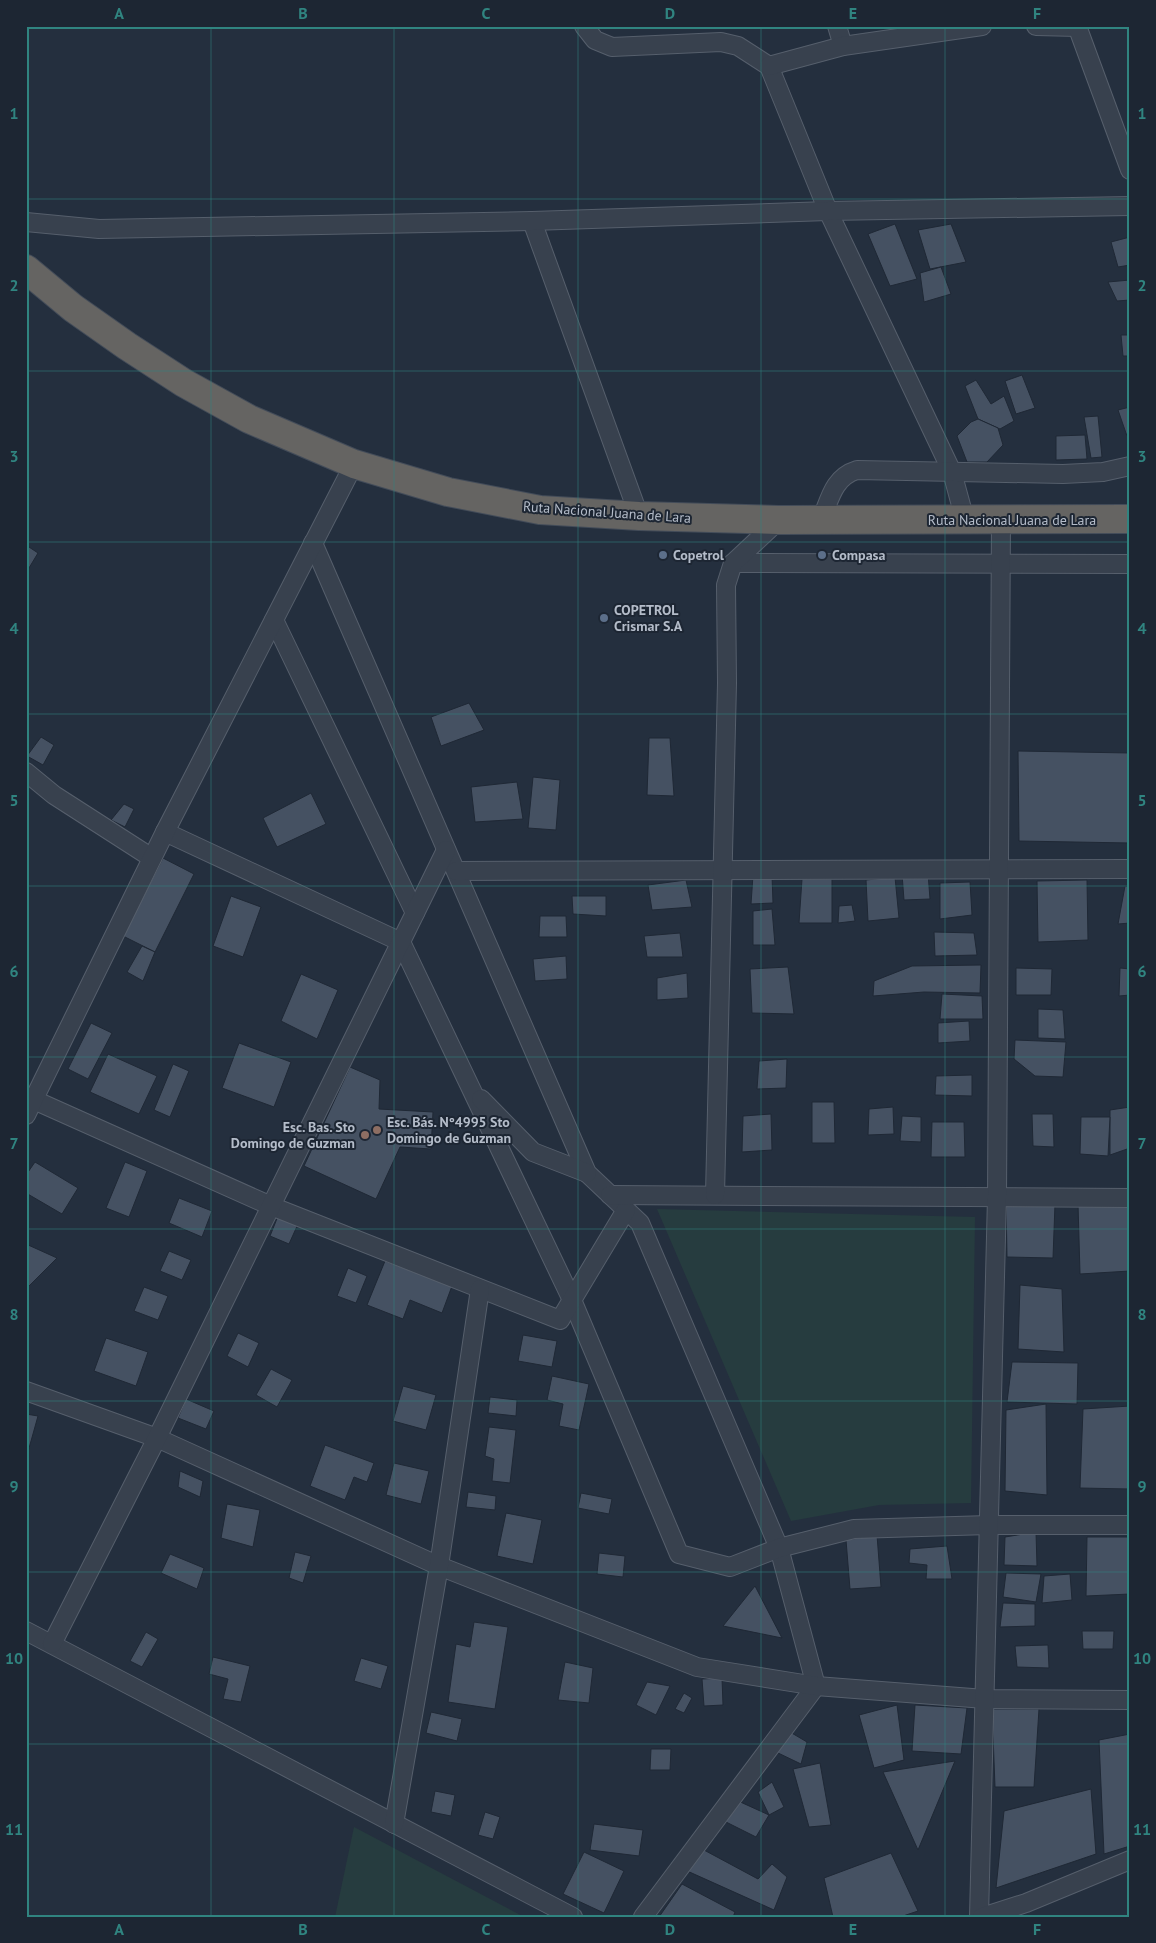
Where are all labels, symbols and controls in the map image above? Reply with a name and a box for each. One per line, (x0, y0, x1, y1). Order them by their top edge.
text: A (114, 3, 124, 23)
text: B (298, 3, 308, 23)
text: C (482, 3, 491, 23)
text: D (665, 3, 675, 23)
text: E (849, 3, 857, 23)
text: F (1033, 3, 1041, 23)
text: 1 (9, 103, 19, 123)
text: 1 (1137, 103, 1147, 123)
text: 2 (9, 275, 19, 295)
text: 2 (1137, 275, 1147, 295)
text: 3 (9, 446, 19, 466)
text: 3 (1137, 446, 1147, 466)
street label: Ruta Nacional Juana de Lara (522, 497, 692, 527)
street label: Ruta Nacional Juana de Lara (928, 511, 1096, 529)
place label: Copetrol (673, 546, 725, 564)
place label: Compasa (832, 546, 886, 564)
marker: Copetrol (657, 549, 669, 561)
marker: Compasa (816, 549, 828, 561)
place label: COPETROL Crismar S.A (614, 601, 683, 635)
marker: COPETROL Crismar S.A (598, 612, 610, 624)
text: 4 (9, 618, 19, 638)
text: 4 (1137, 618, 1147, 638)
text: 5 (9, 790, 19, 810)
text: 5 (1137, 790, 1147, 810)
text: 6 (9, 961, 19, 981)
text: 6 (1137, 961, 1147, 981)
place label: Esc. Bás. N°4995 Sto Domingo de Guzman (387, 1113, 511, 1147)
place label: Esc. Bas. Sto Domingo de Guzman (231, 1118, 355, 1152)
marker: Esc. Bás. N°4995 Sto Domingo de Guzman (371, 1124, 383, 1136)
marker: Esc. Bas. Sto Domingo de Guzman (359, 1129, 371, 1141)
text: 7 (9, 1133, 19, 1153)
text: 7 (1137, 1133, 1147, 1153)
text: 8 (9, 1304, 19, 1324)
text: 8 (1137, 1304, 1147, 1324)
text: 9 (9, 1476, 19, 1496)
text: 9 (1137, 1476, 1147, 1496)
text: 10 (5, 1648, 23, 1668)
text: 10 (1133, 1648, 1151, 1668)
text: 11 (5, 1819, 23, 1839)
text: 11 (1133, 1819, 1151, 1839)
text: A (114, 1919, 124, 1939)
text: B (298, 1919, 308, 1939)
text: C (482, 1919, 491, 1939)
text: D (665, 1919, 675, 1939)
text: E (849, 1919, 857, 1939)
text: F (1033, 1919, 1041, 1939)

